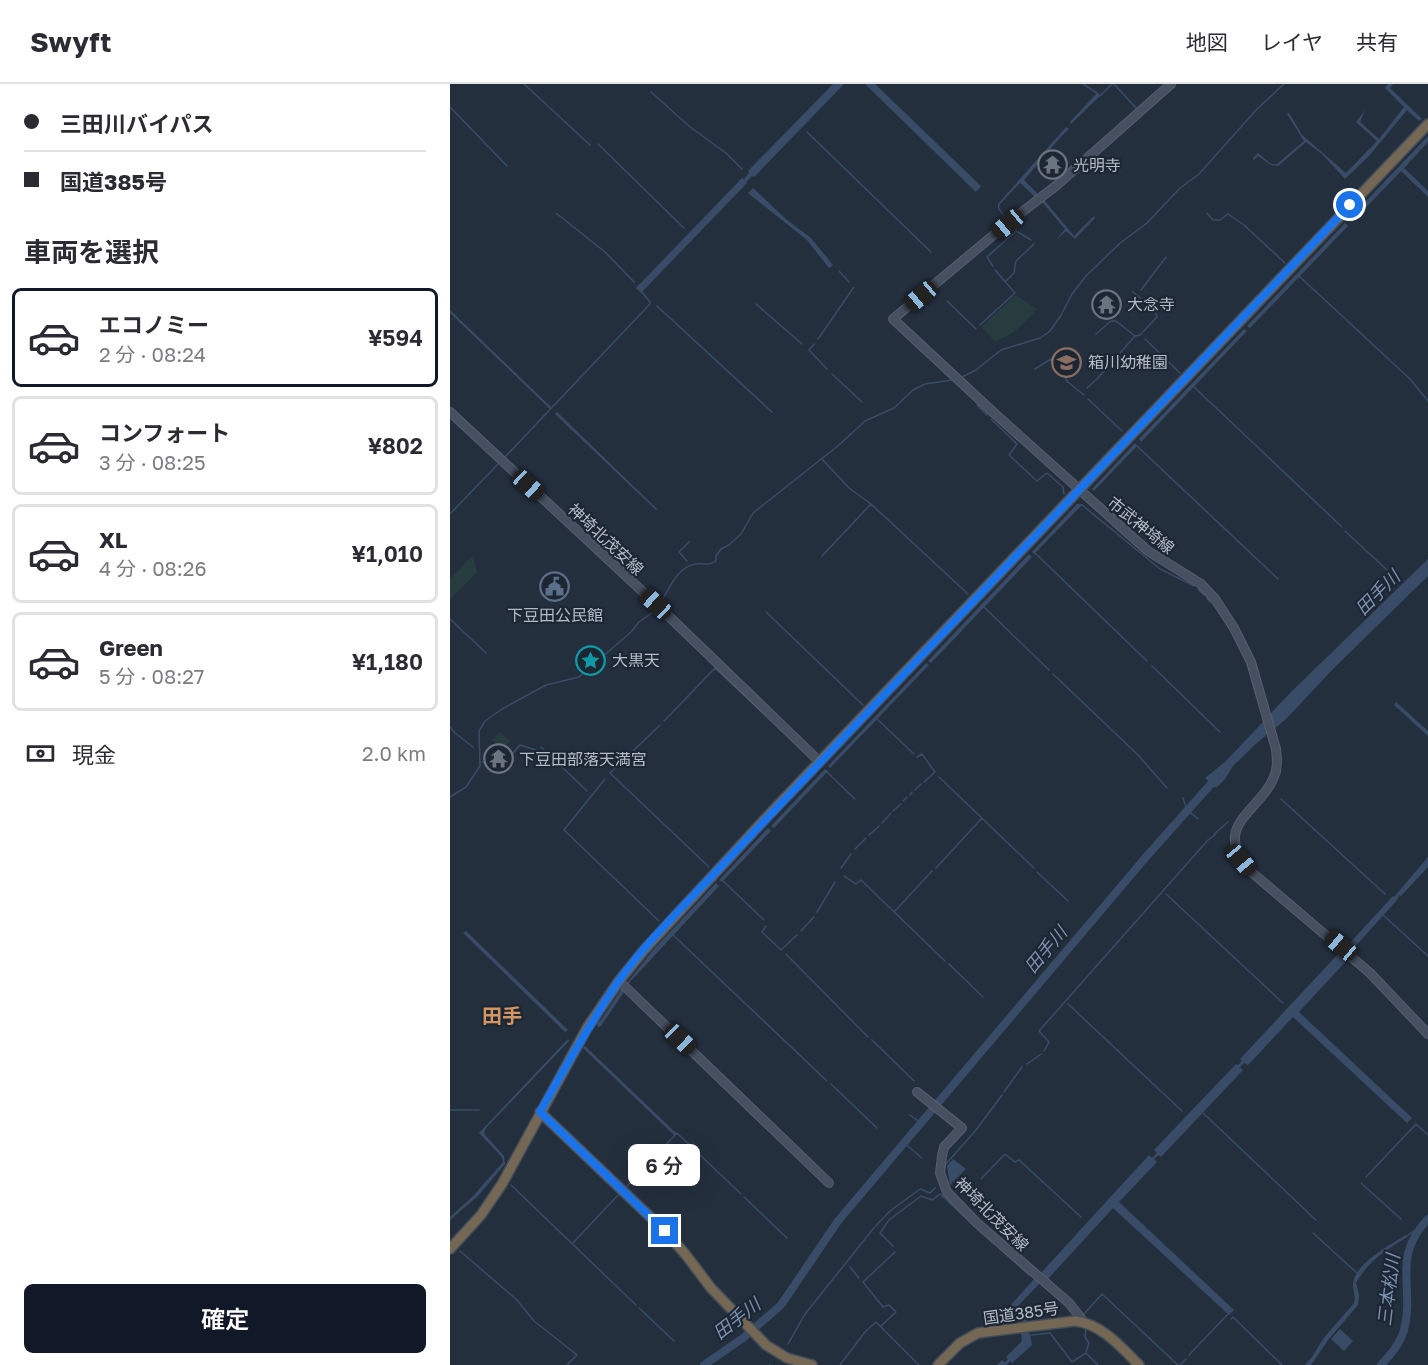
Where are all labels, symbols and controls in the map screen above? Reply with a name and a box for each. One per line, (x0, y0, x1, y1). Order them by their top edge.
text: Swyft (30, 25, 111, 58)
text: 地図 (1186, 29, 1228, 55)
text: レイヤ (1261, 29, 1323, 55)
text: 共有 (1356, 29, 1398, 55)
text: 三田川バイパス (60, 110, 214, 137)
temple icon: 光明寺 (1036, 149, 1068, 181)
place label: 光明寺 (1073, 155, 1121, 175)
text: 国道385号 (60, 168, 167, 195)
route start (1336, 191, 1363, 218)
car (988, 206, 1028, 242)
text: 車両を選択 (24, 236, 159, 268)
car (901, 278, 941, 314)
temple icon: 大念寺 (1090, 288, 1122, 320)
place label: 大念寺 (1127, 294, 1175, 314)
icon: car (27, 311, 81, 365)
text: エコノミー (99, 311, 209, 338)
text: ¥594 (368, 324, 423, 351)
text: 2 分 · 08:24 (99, 342, 206, 366)
school or university icon: 箱川幼稚園 (1051, 346, 1083, 378)
place label: 箱川幼稚園 (1088, 352, 1168, 372)
icon: car (27, 419, 81, 473)
text: コンフォート (99, 419, 230, 446)
text: ¥802 (368, 432, 423, 459)
text: 3 分 · 08:25 (99, 450, 206, 474)
car (509, 466, 547, 504)
street label: 市武神埼線 (1104, 492, 1178, 558)
street label: 神埼北茂安線 (564, 499, 648, 579)
text: XL (99, 526, 127, 553)
icon: car (27, 527, 81, 581)
text: ¥1,010 (352, 540, 423, 567)
text: 4 分 · 08:26 (99, 556, 207, 580)
water label: 田手川 (1350, 564, 1406, 619)
public building icon: 下豆田公民館 (539, 571, 571, 603)
car (637, 585, 675, 623)
place label: 下豆田公民館 (507, 605, 603, 625)
text: Green (99, 634, 163, 661)
icon: car (27, 635, 81, 689)
place icon: 大黒天 (575, 644, 607, 676)
text: ¥1,180 (352, 648, 423, 675)
place label: 大黒天 (612, 650, 660, 670)
text: 5 分 · 08:27 (99, 664, 204, 688)
icon: cash (24, 737, 57, 770)
text: 現金 (72, 741, 116, 768)
text: 2.0 km (362, 741, 426, 765)
temple icon: 下豆田部落天満宮 (482, 743, 514, 775)
place label: 下豆田部落天満宮 (519, 749, 647, 769)
car (1223, 840, 1259, 880)
water label: 田手川 (1019, 920, 1072, 977)
car (1321, 928, 1361, 964)
district label: 田手 (482, 1003, 522, 1027)
car (661, 1020, 699, 1058)
callout: 6 分 (629, 1144, 701, 1186)
text: 6 分 (645, 1153, 683, 1177)
street label: 神埼北茂安線 (951, 1173, 1033, 1255)
route end (651, 1217, 678, 1244)
water label: 三本松川 (1373, 1251, 1404, 1327)
button: 確定 (24, 1284, 426, 1353)
water label: 田手川 (708, 1292, 766, 1344)
street label: 国道385号 (982, 1298, 1060, 1328)

